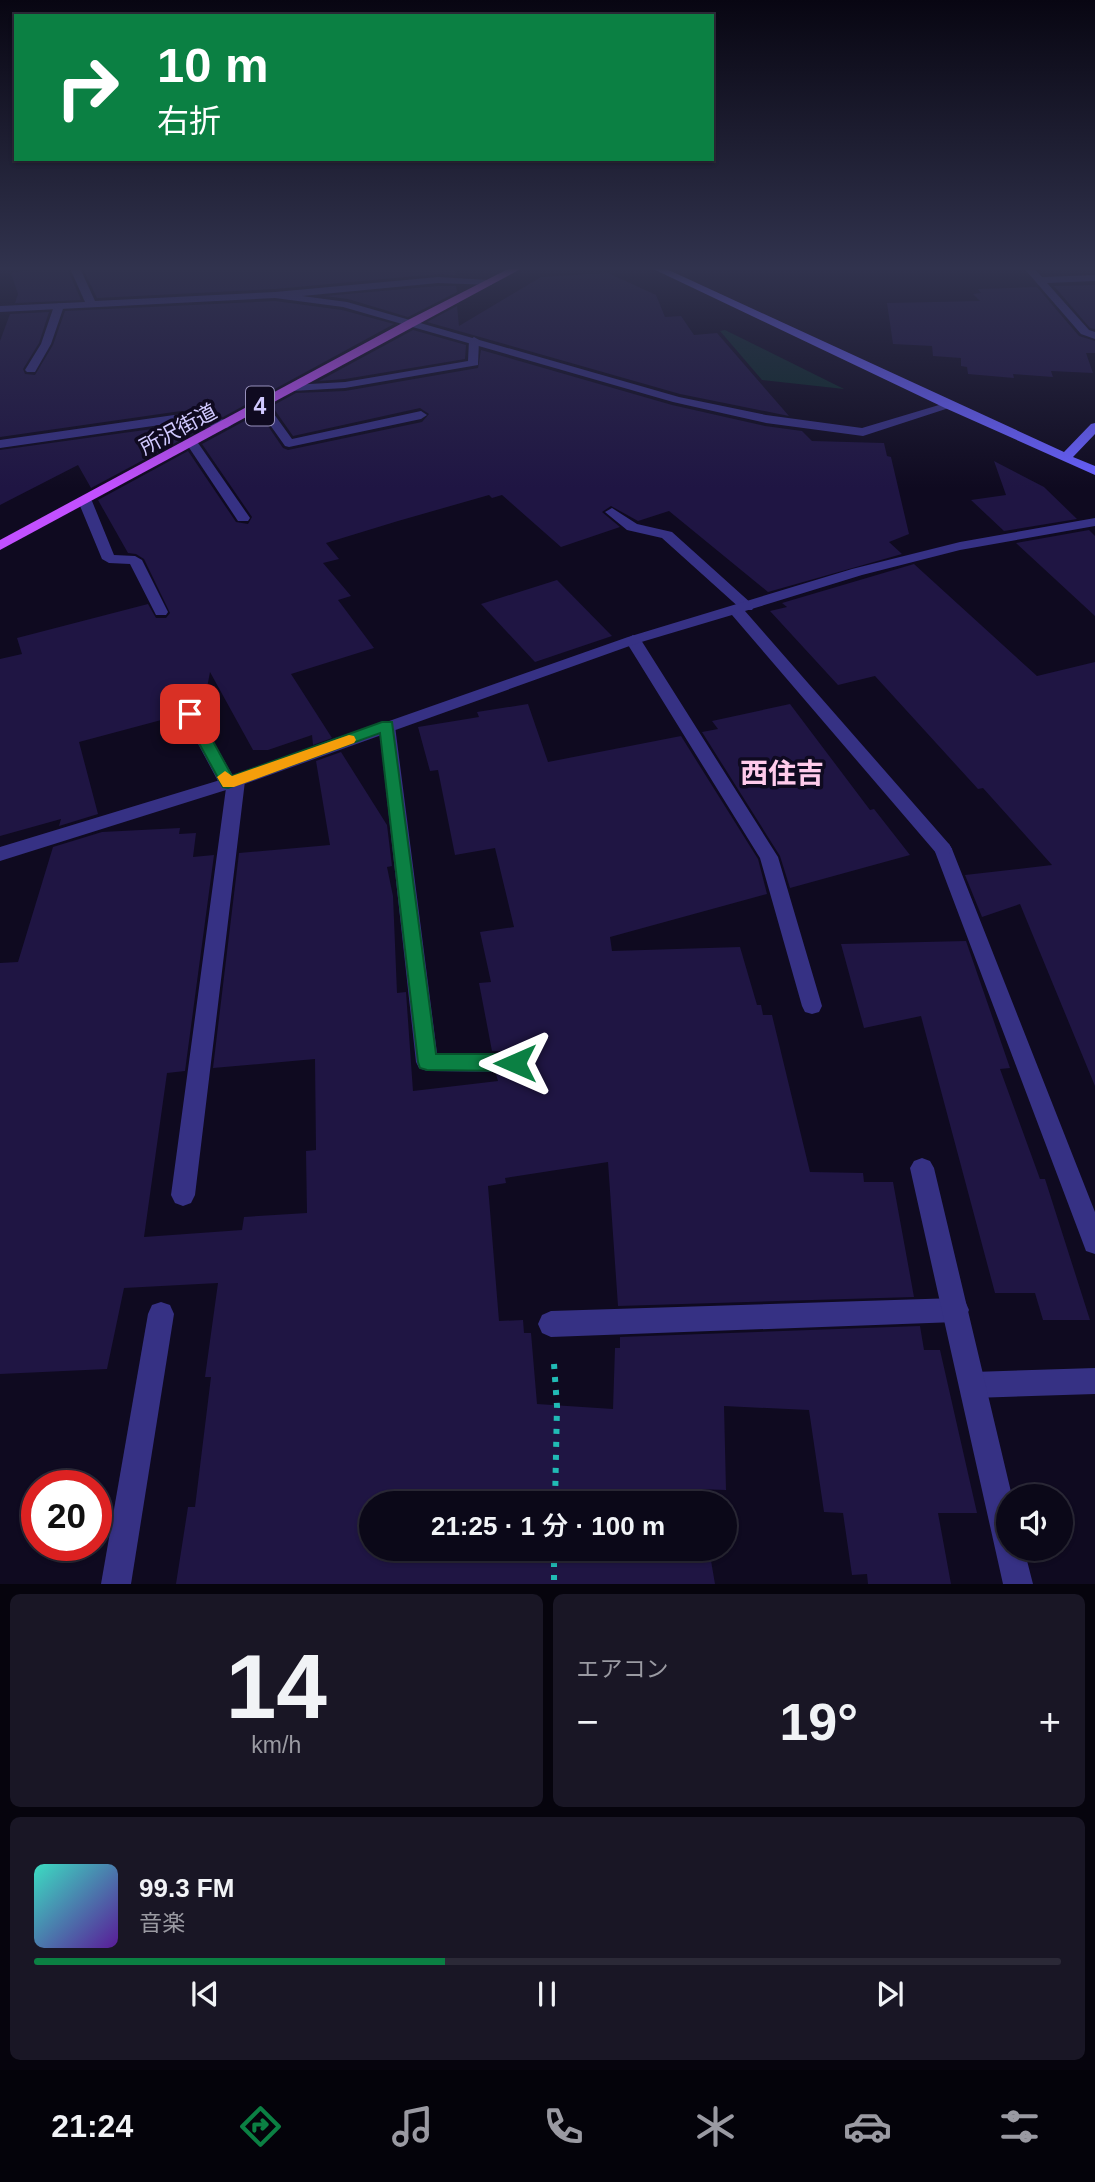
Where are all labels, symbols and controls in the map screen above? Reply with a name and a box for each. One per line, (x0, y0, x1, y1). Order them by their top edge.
text: 10 m (157, 38, 269, 92)
icon: right (42, 42, 133, 133)
text: 右折 (157, 103, 221, 139)
road number: 4 (246, 386, 274, 426)
street label: 所沢街道 (136, 399, 220, 459)
pin (160, 684, 220, 744)
icon: arrive (171, 695, 209, 733)
district label: 西住吉 (740, 758, 824, 789)
position arrow (478, 1026, 552, 1100)
speed limit sign: 20 (21, 1470, 112, 1561)
map controls (996, 1484, 1073, 1561)
button: sound (996, 1484, 1073, 1561)
text: 21:25 · 1 分 · 100 m (431, 1511, 665, 1541)
text: 14 (226, 1636, 327, 1737)
text: エアコン (577, 1656, 669, 1682)
text: 19° (779, 1693, 858, 1751)
text: − (577, 1701, 599, 1743)
text: + (1039, 1701, 1061, 1743)
text: km/h (251, 1732, 301, 1758)
text: 99.3 FM (139, 1873, 234, 1903)
text: 音楽 (139, 1910, 185, 1936)
icon: previous (186, 1975, 224, 2013)
icon: pause (528, 1975, 566, 2013)
icon: next (871, 1975, 909, 2013)
icon: directions (236, 2102, 285, 2151)
icon: music (388, 2102, 437, 2151)
icon: phone (539, 2102, 588, 2151)
icon: climate (691, 2102, 740, 2151)
icon: car (843, 2102, 892, 2151)
icon: filters (995, 2102, 1044, 2151)
text: 21:24 (51, 2108, 133, 2144)

